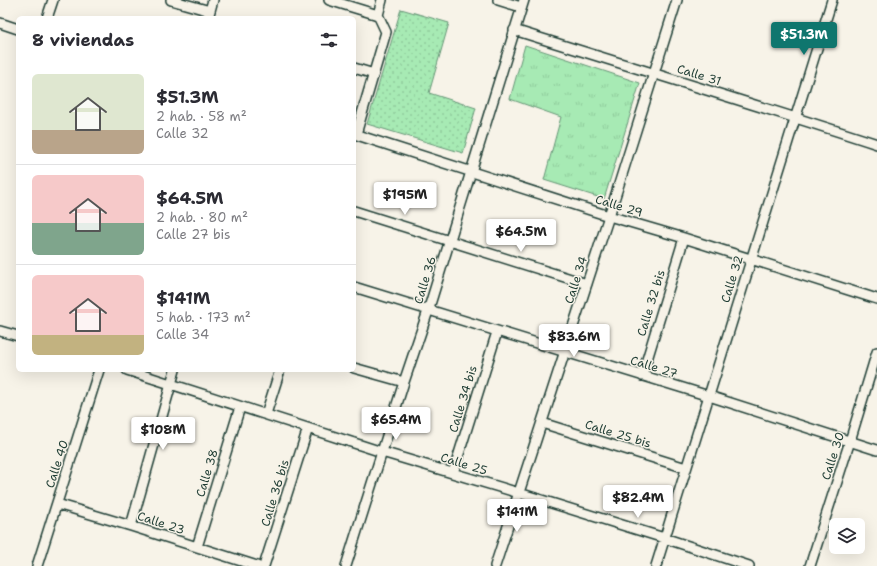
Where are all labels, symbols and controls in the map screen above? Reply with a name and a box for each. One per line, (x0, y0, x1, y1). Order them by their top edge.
pin: $51.3M (771, 22, 837, 56)
text: $51.3M (780, 26, 828, 43)
text: 8 viviendas (32, 29, 134, 51)
icon: filters (318, 29, 340, 51)
street label: Calle 31 (675, 61, 723, 89)
text: $51.3M (156, 86, 219, 108)
icon: home (64, 90, 112, 138)
text: 2 hab. · 58 m² (156, 108, 247, 125)
text: Calle 32 (156, 125, 209, 142)
pin: $195M (377, 182, 433, 216)
text: $195M (383, 186, 427, 203)
text: $64.5M (156, 187, 224, 209)
icon: home (64, 191, 112, 239)
street label: Calle 29 (593, 191, 645, 221)
text: 2 hab. · 80 m² (156, 209, 248, 226)
pin: $64.5M (488, 219, 554, 253)
text: $64.5M (495, 223, 547, 240)
text: Calle 27 bis (156, 226, 230, 243)
street label: Calle 32 (717, 253, 747, 305)
street label: Calle 36 (410, 254, 440, 306)
street label: Calle 34 (561, 254, 591, 306)
street label: Calle 32 bis (633, 268, 669, 338)
text: $141M (156, 287, 210, 309)
icon: home (64, 291, 112, 339)
text: 5 hab. · 173 m² (156, 309, 251, 326)
pin: $83.6M (541, 324, 607, 358)
text: Calle 34 (156, 326, 209, 343)
text: $83.6M (548, 328, 600, 345)
street label: Calle 27 (628, 352, 680, 382)
street label: Calle 34 bis (445, 364, 481, 434)
pin: $65.4M (363, 407, 429, 441)
text: $65.4M (371, 411, 421, 428)
street label: Calle 25 bis (583, 416, 653, 452)
pin: $108M (135, 417, 191, 451)
text: $108M (140, 421, 186, 438)
street label: Calle 30 (818, 430, 848, 482)
street label: Calle 40 (42, 438, 72, 490)
street label: Calle 38 (192, 447, 222, 499)
street label: Calle 25 (439, 449, 489, 479)
street label: Calle 36 bis (257, 458, 293, 528)
pin: $82.4M (605, 485, 671, 519)
text: $82.4M (612, 489, 664, 506)
pin: $141M (489, 499, 545, 533)
text: $141M (496, 503, 538, 520)
street label: Calle 23 (135, 508, 187, 538)
map controls (829, 518, 865, 554)
button: layers (829, 518, 865, 554)

